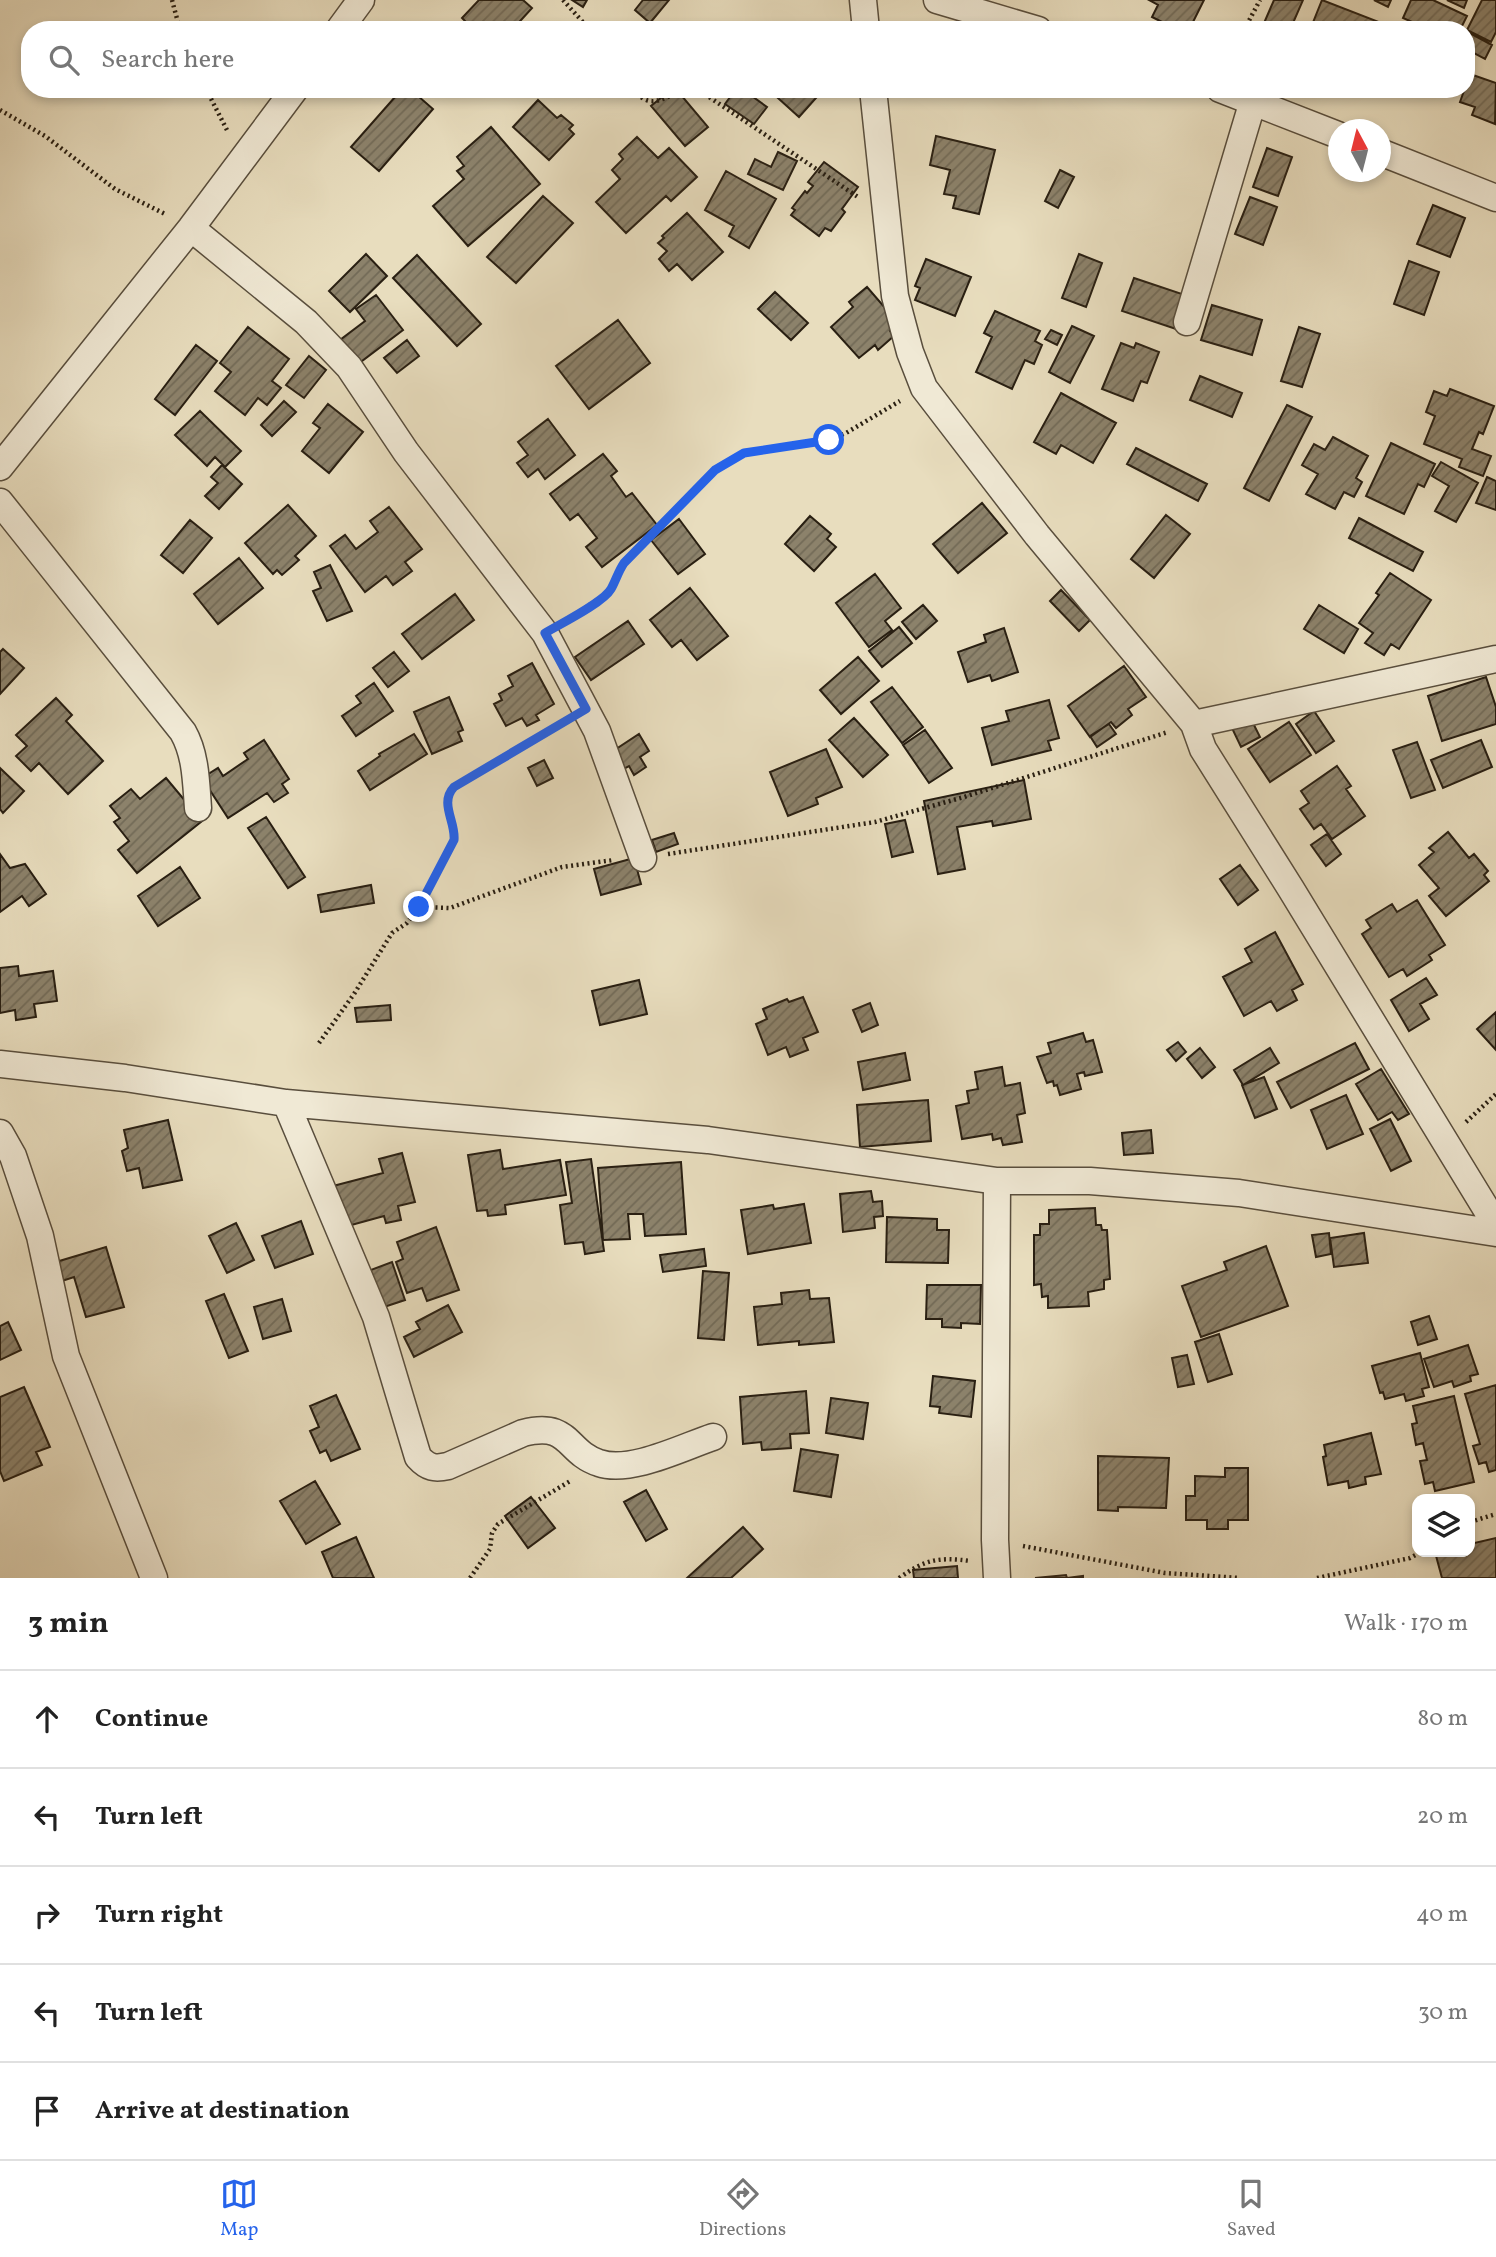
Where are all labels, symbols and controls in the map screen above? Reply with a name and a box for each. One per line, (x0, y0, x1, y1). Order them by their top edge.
search box (21, 21, 1475, 98)
icon: search (45, 41, 83, 79)
text: Search here (101, 42, 234, 78)
north arrow (1328, 119, 1391, 182)
route start (813, 424, 844, 455)
route end (403, 891, 434, 922)
map controls (1412, 1494, 1475, 1557)
button: layers (1412, 1494, 1475, 1557)
text: 3 min (28, 1603, 109, 1645)
text: Walk · 170 m (1344, 1608, 1468, 1640)
icon: ahead (28, 1700, 66, 1738)
text: Continue (95, 1701, 208, 1737)
text: 80 m (1418, 1703, 1468, 1735)
icon: left (28, 1798, 66, 1836)
text: Turn left (95, 1799, 203, 1835)
text: 20 m (1417, 1801, 1468, 1833)
icon: right (28, 1896, 66, 1934)
text: Turn right (95, 1897, 223, 1933)
text: 40 m (1416, 1899, 1468, 1931)
icon: left (28, 1994, 66, 2032)
text: Turn left (95, 1995, 203, 2031)
text: 30 m (1418, 1997, 1468, 2029)
icon: arrive (28, 2092, 66, 2130)
text: Arrive at destination (95, 2093, 350, 2129)
tab: Map (220, 2175, 258, 2243)
tab: Directions (699, 2175, 786, 2243)
tab: Saved (1227, 2175, 1276, 2243)

